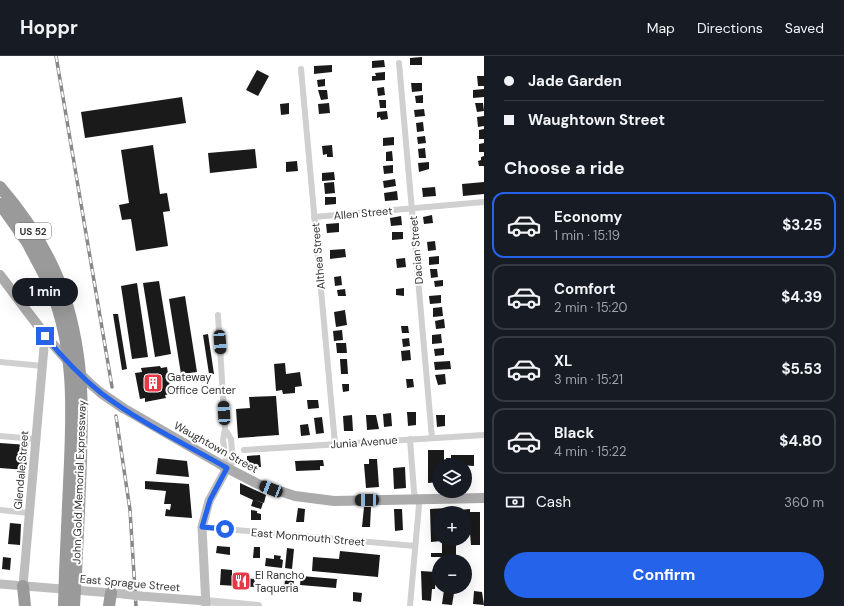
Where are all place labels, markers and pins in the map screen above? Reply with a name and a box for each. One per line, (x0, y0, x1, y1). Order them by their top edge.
place label: Gateway Office Center (167, 370, 236, 397)
building icon: Gateway Office Center (142, 372, 164, 394)
place label: El Rancho Taqueria (255, 568, 304, 595)
restaurant icon: El Rancho Taqueria (230, 570, 252, 592)

